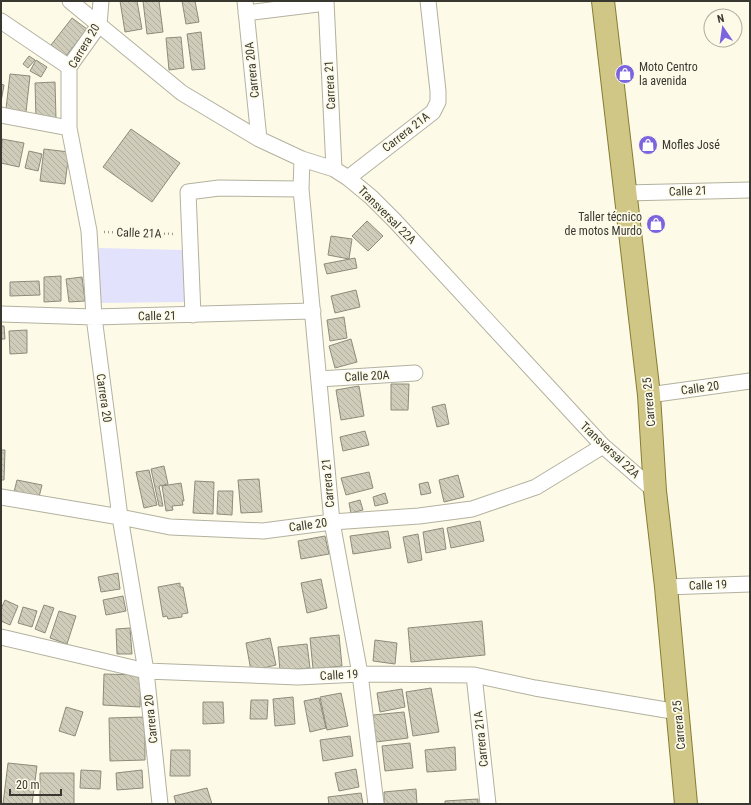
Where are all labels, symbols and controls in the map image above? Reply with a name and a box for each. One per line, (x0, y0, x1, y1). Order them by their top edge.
north arrow (703, 8, 743, 48)
text: N (716, 12, 726, 26)
street label: Carrera 20 (65, 21, 103, 71)
street label: Carrera 20A (242, 41, 262, 99)
street label: Carrera 21 (322, 60, 338, 110)
place label: Moto Centro la avenida (639, 60, 698, 88)
shop icon: Moto Centro la avenida (614, 63, 636, 85)
street label: Carrera 21A (380, 109, 432, 155)
shop icon: Mofles José (637, 134, 659, 156)
place label: Mofles José (662, 138, 720, 152)
street label: Transversal 22A (355, 183, 419, 247)
street label: Calle 21 (669, 183, 707, 199)
place label: Taller técnico de motos Murdo (565, 210, 642, 238)
shop icon: Taller técnico de motos Murdo (645, 213, 667, 235)
street label: Calle 21A (116, 225, 162, 241)
street label: Calle 21 (138, 309, 176, 323)
street label: Calle 20A (344, 368, 390, 384)
street label: Carrera 20 (94, 373, 114, 423)
street label: Carrera 25 (640, 377, 658, 427)
street label: Calle 20 (680, 378, 720, 398)
street label: Transversal 22A (577, 419, 643, 481)
street label: Carrera 21 (319, 458, 337, 508)
street label: Calle 20 (288, 515, 328, 535)
street label: Calle 19 (689, 577, 727, 593)
street label: Calle 19 (320, 667, 359, 683)
street label: Carrera 20 (141, 694, 161, 744)
street label: Carrera 25 (670, 700, 688, 750)
street label: Carrera 21A (471, 710, 491, 768)
scale bar (10, 771, 61, 797)
text: 20 m (16, 778, 40, 792)

